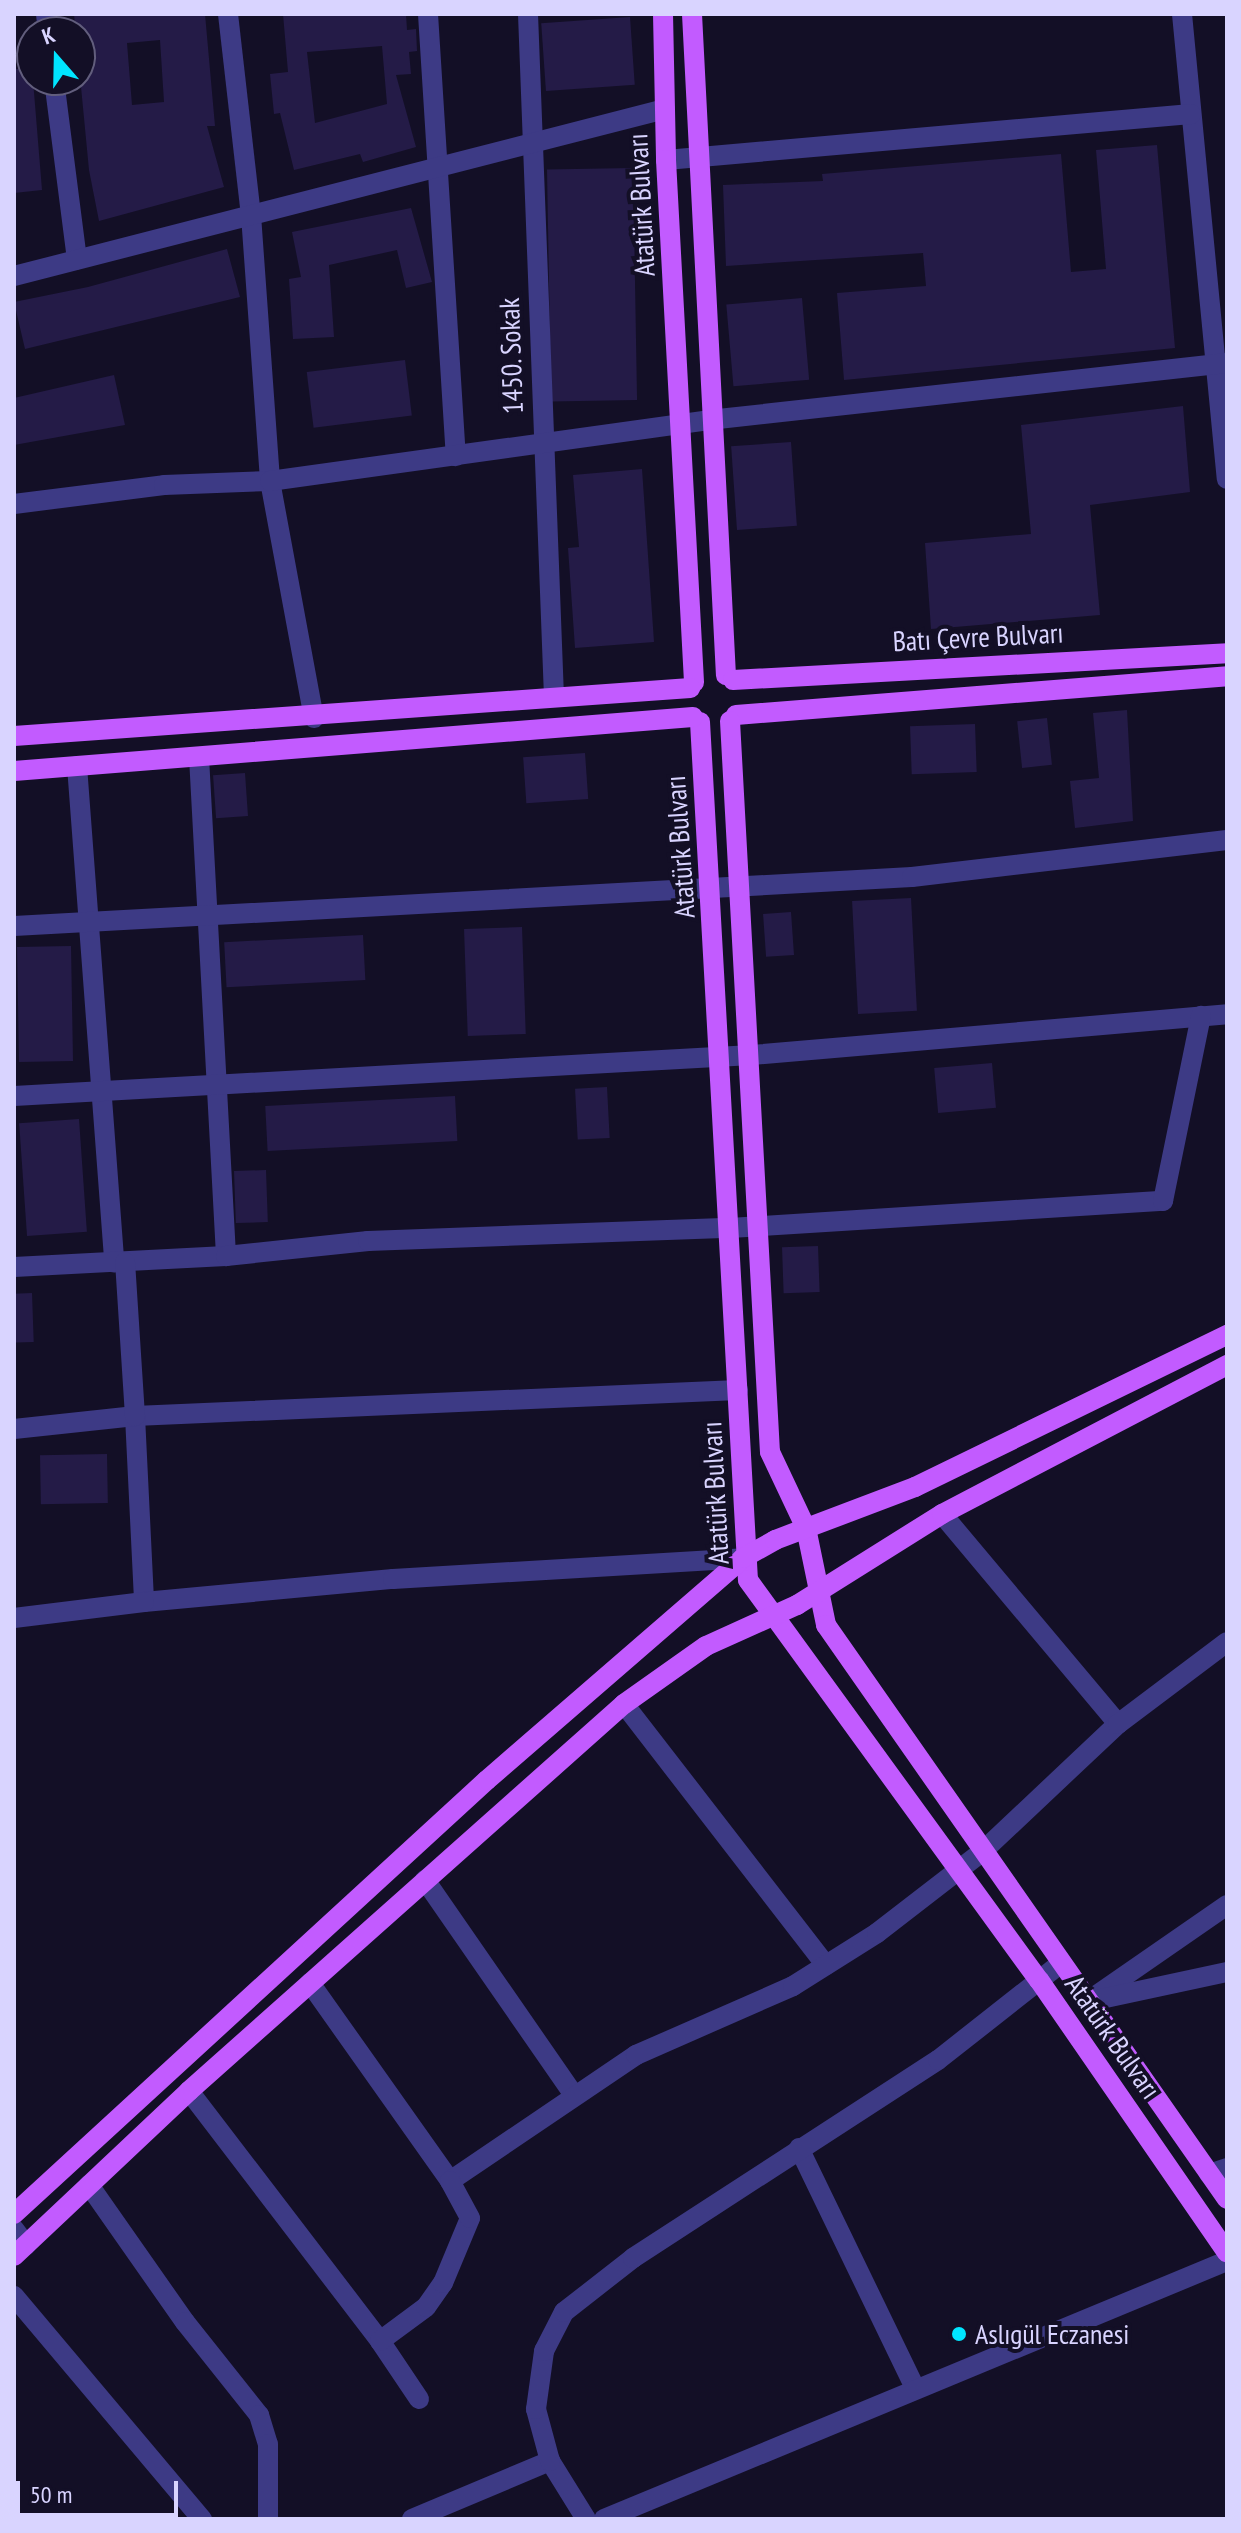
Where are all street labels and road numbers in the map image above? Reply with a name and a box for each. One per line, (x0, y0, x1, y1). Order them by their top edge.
street label: Atatürk Bulvarı (620, 132, 662, 278)
street label: 1450. Sokak (492, 296, 530, 416)
street label: Batı Çevre Bulvarı (892, 616, 1064, 658)
street label: Atatürk Bulvarı (658, 774, 702, 920)
street label: Atatürk Bulvarı (694, 1420, 736, 1566)
street label: Atatürk Bulvarı (1058, 1968, 1168, 2106)

